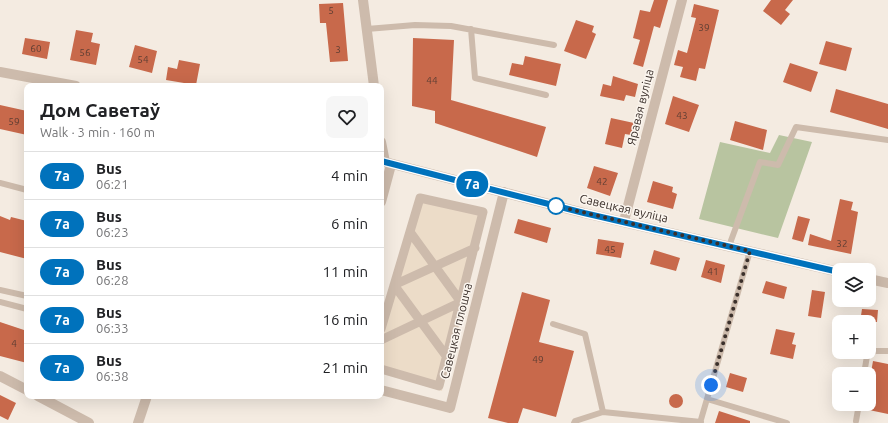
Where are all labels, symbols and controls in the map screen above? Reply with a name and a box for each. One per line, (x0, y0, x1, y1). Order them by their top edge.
house number: 5 (328, 5, 334, 16)
house number: 39 (698, 22, 710, 33)
house number: 60 (30, 43, 42, 54)
house number: 3 (335, 44, 341, 55)
house number: 56 (79, 47, 91, 58)
house number: 54 (137, 54, 149, 65)
street label: Яравая вуліца (624, 68, 656, 146)
house number: 44 (426, 75, 438, 86)
button: heart (326, 96, 368, 138)
text: Дом Саветаў (40, 99, 160, 121)
house number: 43 (676, 110, 688, 121)
house number: 59 (8, 116, 20, 127)
text: Walk · 3 min · 160 m (40, 125, 155, 139)
text: Bus (96, 160, 122, 177)
text: 4 min (331, 167, 368, 184)
text: 7а (54, 168, 70, 184)
line badge: 7а (454, 171, 490, 197)
text: 7а (464, 176, 480, 192)
house number: 42 (596, 176, 608, 187)
text: 06:21 (96, 177, 129, 191)
street label: Савецкая вуліца (578, 191, 670, 225)
unlabelled marker (547, 197, 565, 215)
text: Bus (96, 208, 122, 225)
text: 6 min (331, 215, 368, 232)
text: 7а (54, 216, 70, 232)
text: 06:23 (96, 225, 129, 239)
house number: 32 (836, 238, 848, 249)
house number: 45 (604, 244, 616, 255)
text: Bus (96, 256, 122, 273)
text: 11 min (322, 263, 368, 280)
map controls (832, 263, 876, 411)
button: layers (832, 263, 876, 307)
text: 7а (54, 264, 70, 280)
house number: 41 (707, 266, 719, 277)
text: 06:28 (96, 273, 129, 287)
street label: Савецкая плошча (438, 282, 474, 380)
text: Bus (96, 304, 122, 321)
text: 16 min (322, 311, 368, 328)
text: 7а (54, 312, 70, 328)
button: + (832, 315, 876, 359)
text: 06:33 (96, 321, 129, 335)
house number: 4 (11, 338, 17, 349)
text: Bus (96, 352, 122, 369)
house number: 49 (532, 354, 544, 365)
text: 21 min (322, 359, 368, 376)
text: 7а (54, 360, 70, 376)
button: − (832, 367, 876, 411)
text: 06:38 (96, 369, 129, 383)
your location (701, 375, 721, 395)

